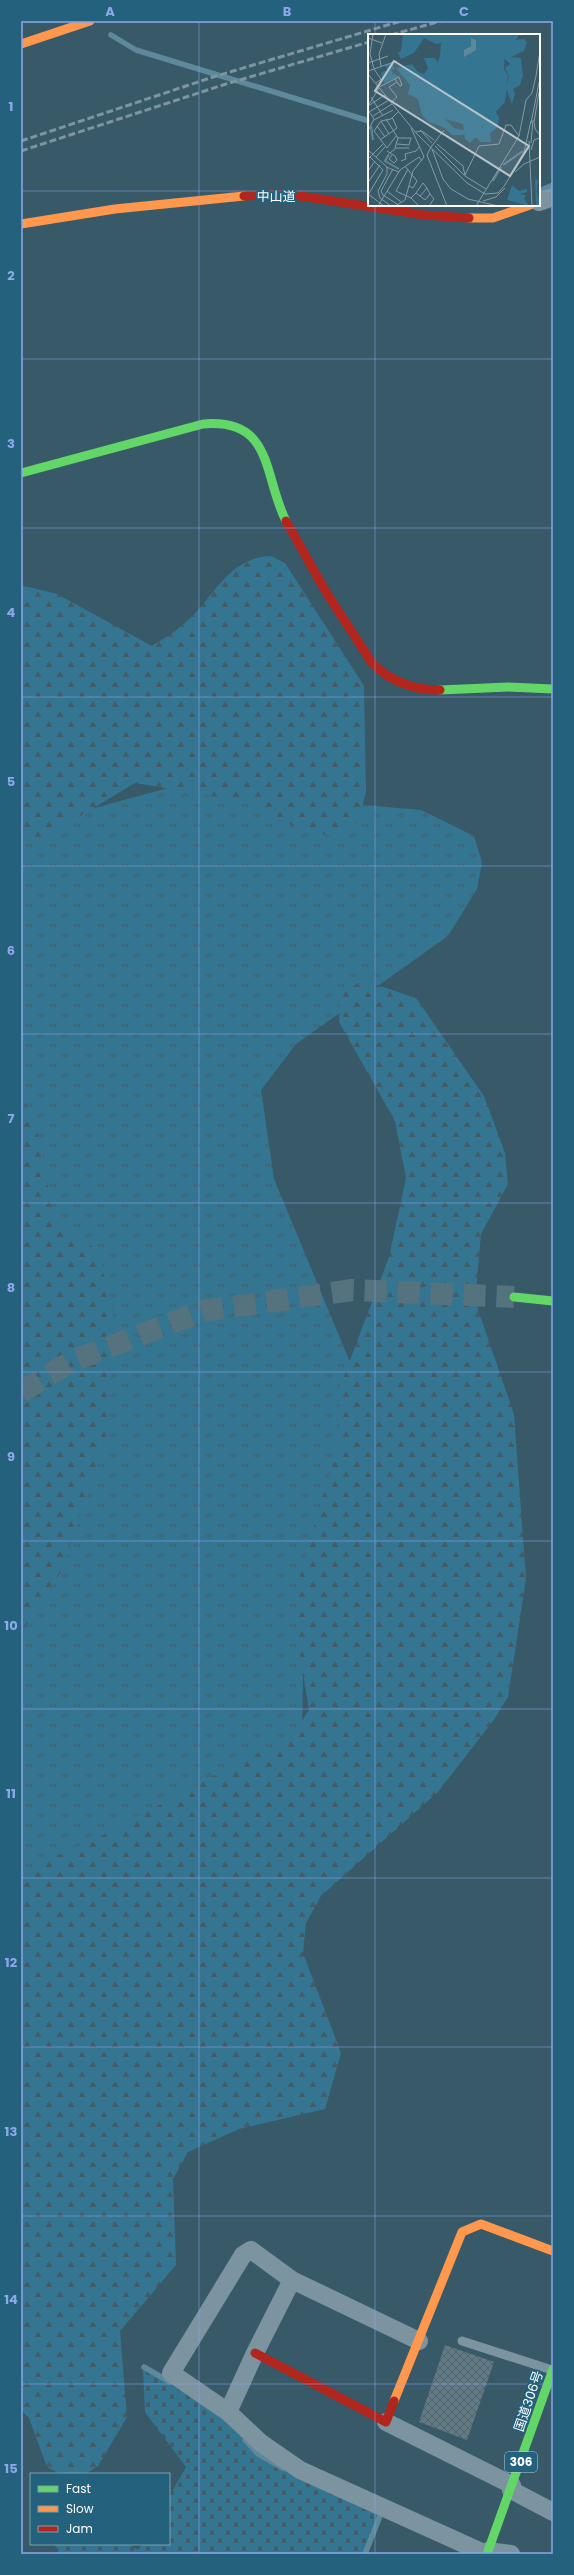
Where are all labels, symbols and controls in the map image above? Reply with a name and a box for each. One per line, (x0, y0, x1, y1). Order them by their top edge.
text: A (105, 2, 115, 21)
text: B (283, 2, 292, 21)
text: C (459, 2, 469, 21)
inset map (368, 34, 540, 206)
text: 1 (9, 97, 13, 116)
street label: 中山道 (256, 187, 296, 206)
text: 2 (7, 266, 15, 285)
text: 3 (7, 434, 15, 453)
text: 4 (7, 603, 16, 622)
text: 5 (7, 772, 15, 791)
text: 6 (7, 941, 15, 960)
text: 7 (8, 1109, 15, 1128)
text: 8 (7, 1278, 15, 1297)
text: 9 (7, 1447, 15, 1466)
text: 10 (4, 1616, 18, 1635)
text: 11 (6, 1784, 16, 1803)
text: 12 (5, 1953, 18, 1972)
text: 13 (5, 2122, 18, 2141)
text: 14 (4, 2290, 18, 2309)
street label: 国道306号 (509, 2368, 548, 2434)
road number: 306 (505, 2452, 537, 2472)
text: 15 (4, 2459, 18, 2478)
legend (30, 2473, 170, 2545)
text: Fast (66, 2480, 91, 2497)
text: Slow (66, 2500, 94, 2517)
text: Jam (66, 2520, 93, 2537)

